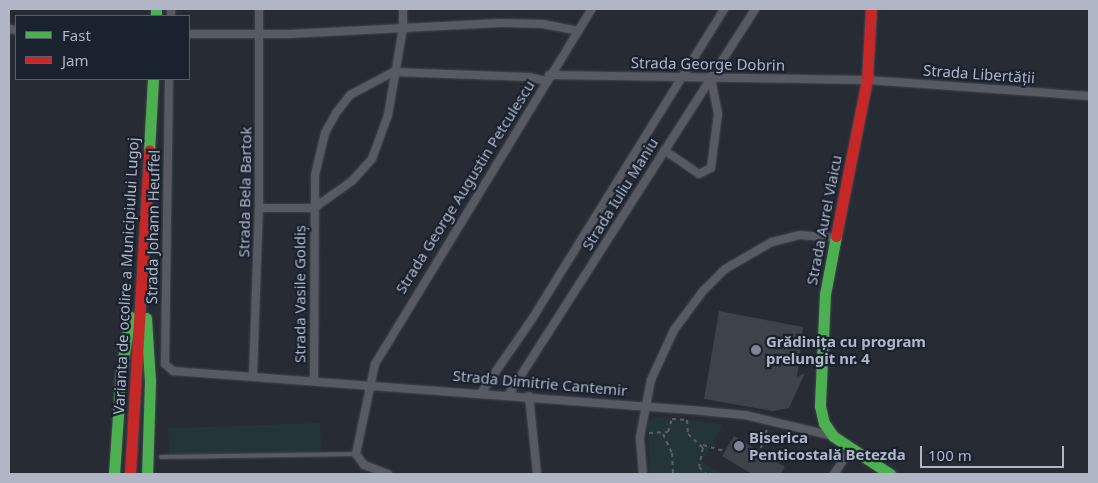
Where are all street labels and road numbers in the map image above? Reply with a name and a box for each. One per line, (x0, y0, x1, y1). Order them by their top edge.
street label: Strada George Dobrin (631, 54, 785, 74)
street label: Strada Libertății (922, 61, 1036, 87)
street label: Strada George Augustin Petculescu (392, 77, 538, 297)
street label: Strada Bela Bartok (235, 126, 255, 258)
street label: Strada Iuliu Maniu (578, 134, 662, 254)
street label: Varianta de ocolire a Municipiului Lugoj (110, 137, 142, 415)
street label: Strada Johann Heuffel (143, 150, 163, 304)
street label: Strada Aurel Vlaicu (803, 153, 845, 287)
street label: Strada Vasile Goldiș (291, 225, 309, 363)
street label: Strada Dimitrie Cantemir (452, 366, 628, 400)

